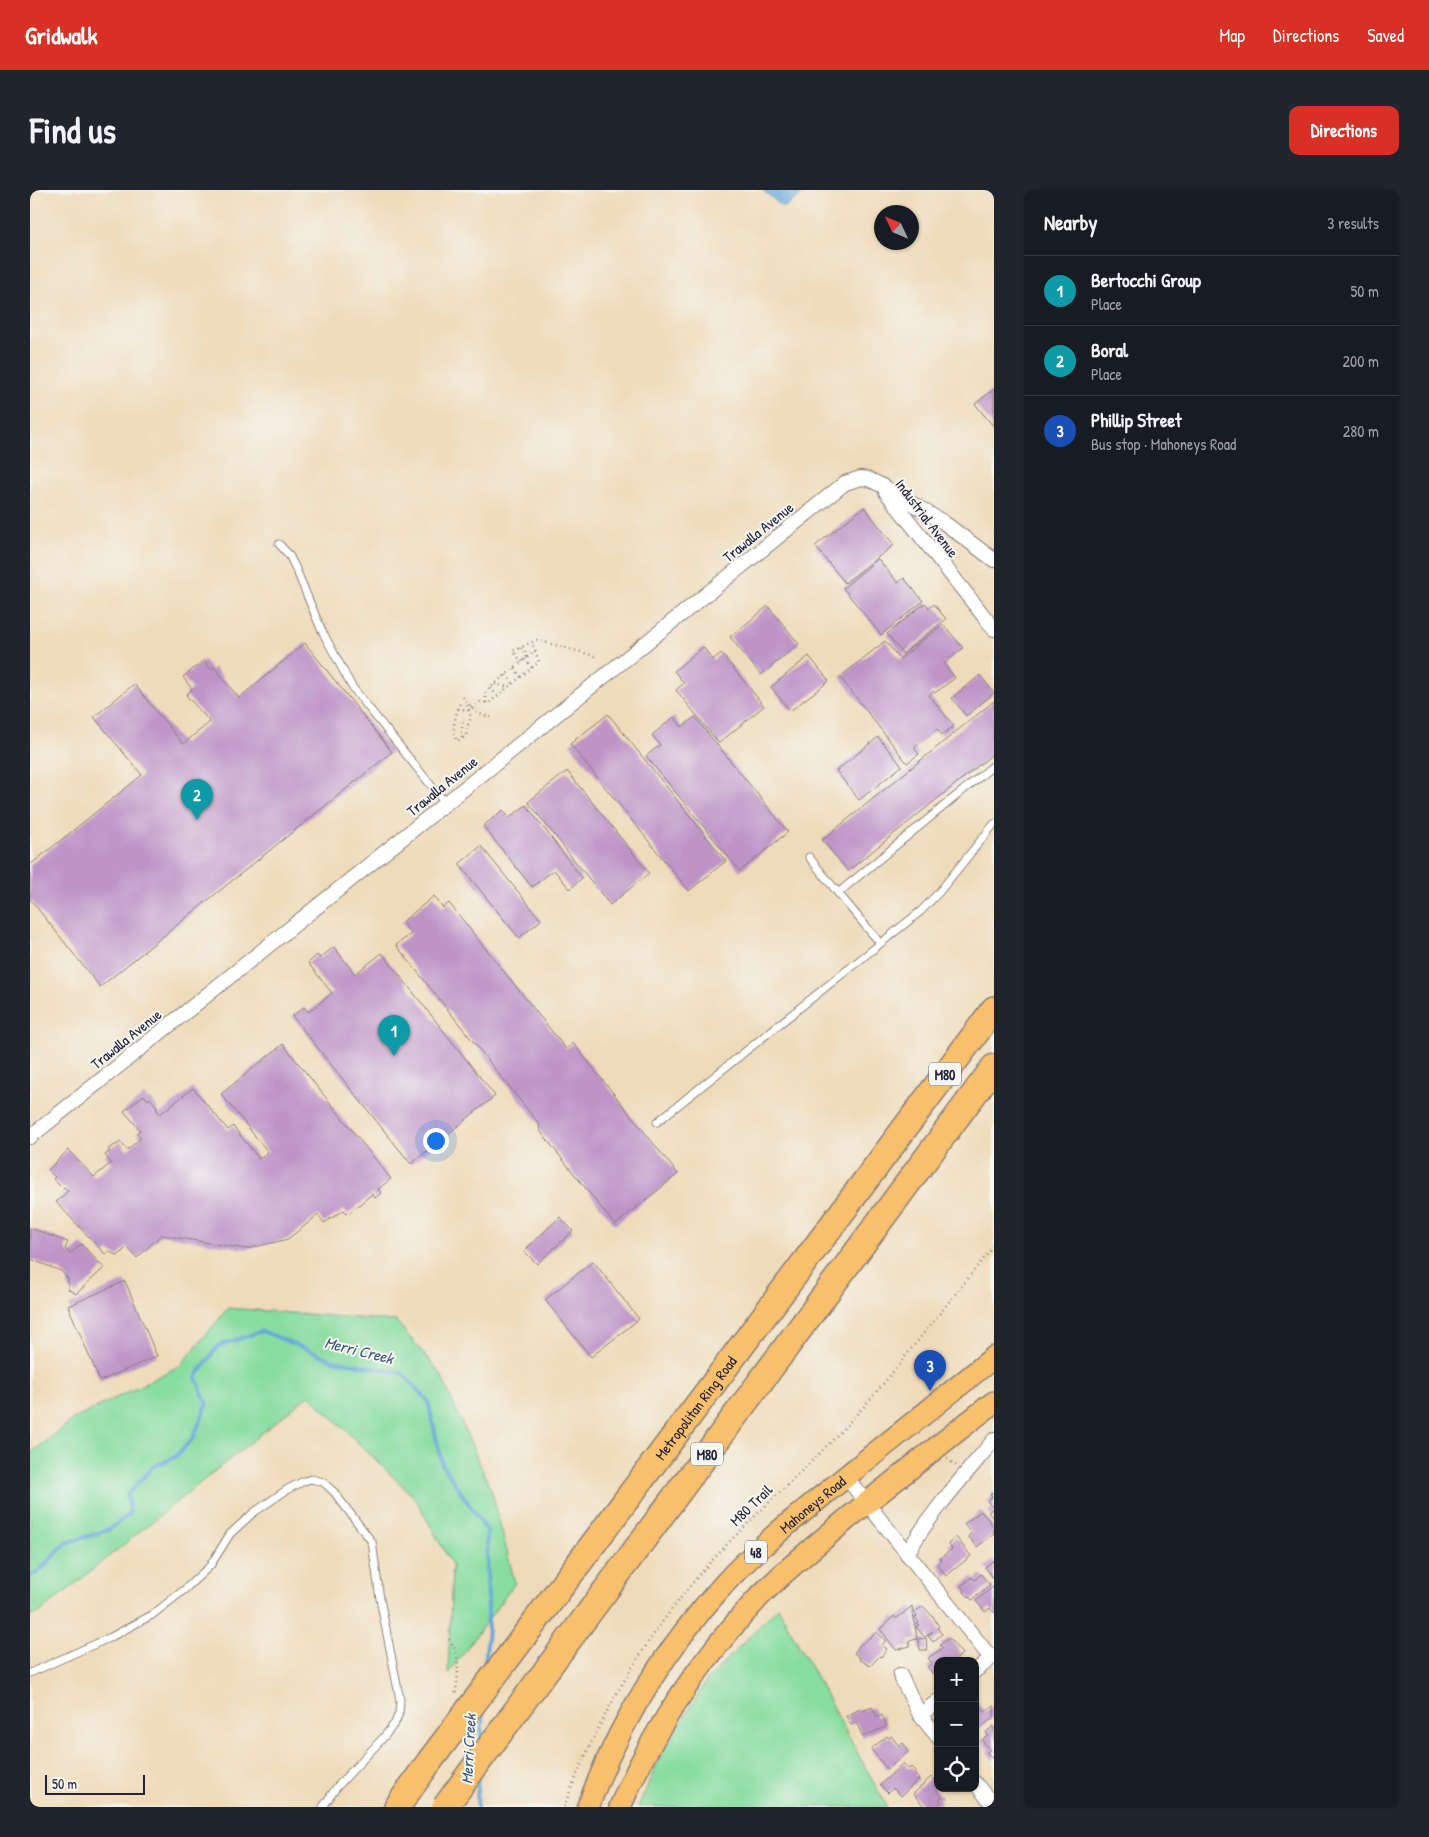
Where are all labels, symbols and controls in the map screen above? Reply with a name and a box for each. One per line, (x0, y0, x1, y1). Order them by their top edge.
text: Gridwalk (25, 19, 97, 51)
text: Map (1220, 23, 1245, 48)
text: Directions (1273, 23, 1339, 48)
text: Saved (1367, 23, 1404, 48)
button: Directions (1289, 106, 1399, 155)
text: Find us (30, 107, 116, 154)
north arrow (874, 205, 919, 250)
text: Nearby (1044, 208, 1097, 237)
text: 3 results (1327, 212, 1379, 234)
text: Bertocchi Group (1091, 267, 1201, 293)
text: 1 (1057, 280, 1063, 302)
text: 50 m (1351, 280, 1379, 302)
text: Place (1091, 293, 1122, 315)
text: Boral (1091, 337, 1128, 363)
text: 2 (1056, 350, 1064, 372)
text: 200 m (1343, 350, 1379, 372)
text: Place (1091, 363, 1122, 385)
text: Phillip Street (1091, 407, 1182, 433)
text: 3 (1056, 420, 1064, 442)
text: 280 m (1343, 420, 1379, 442)
text: Bus stop · Mahoneys Road (1091, 433, 1236, 455)
street label: Industrial Avenue (890, 474, 964, 562)
street label: Trawalla Avenue (718, 497, 798, 567)
street label: Trawalla Avenue (402, 751, 482, 821)
pin: 2 (181, 779, 213, 820)
street label: Trawalla Avenue (86, 1004, 166, 1074)
pin: 1 (378, 1015, 410, 1056)
road number: M80 (929, 1062, 961, 1086)
your location (423, 1128, 449, 1154)
water label: Merri Creek (322, 1331, 397, 1369)
pin: 3 (914, 1350, 946, 1391)
street label: Metropolitan Ring Road (649, 1351, 741, 1464)
road number: M80 (691, 1442, 723, 1466)
street label: Mahoneys Road (775, 1470, 850, 1538)
street label: M80 Trail (725, 1480, 777, 1530)
road number: 48 (745, 1540, 767, 1564)
map controls (934, 1657, 979, 1792)
button: + (934, 1657, 979, 1702)
button: − (934, 1702, 979, 1747)
water label: Merri Creek (455, 1712, 481, 1784)
button: locate (934, 1747, 979, 1792)
scale bar (45, 1772, 145, 1795)
text: 50 m (52, 1774, 77, 1793)

